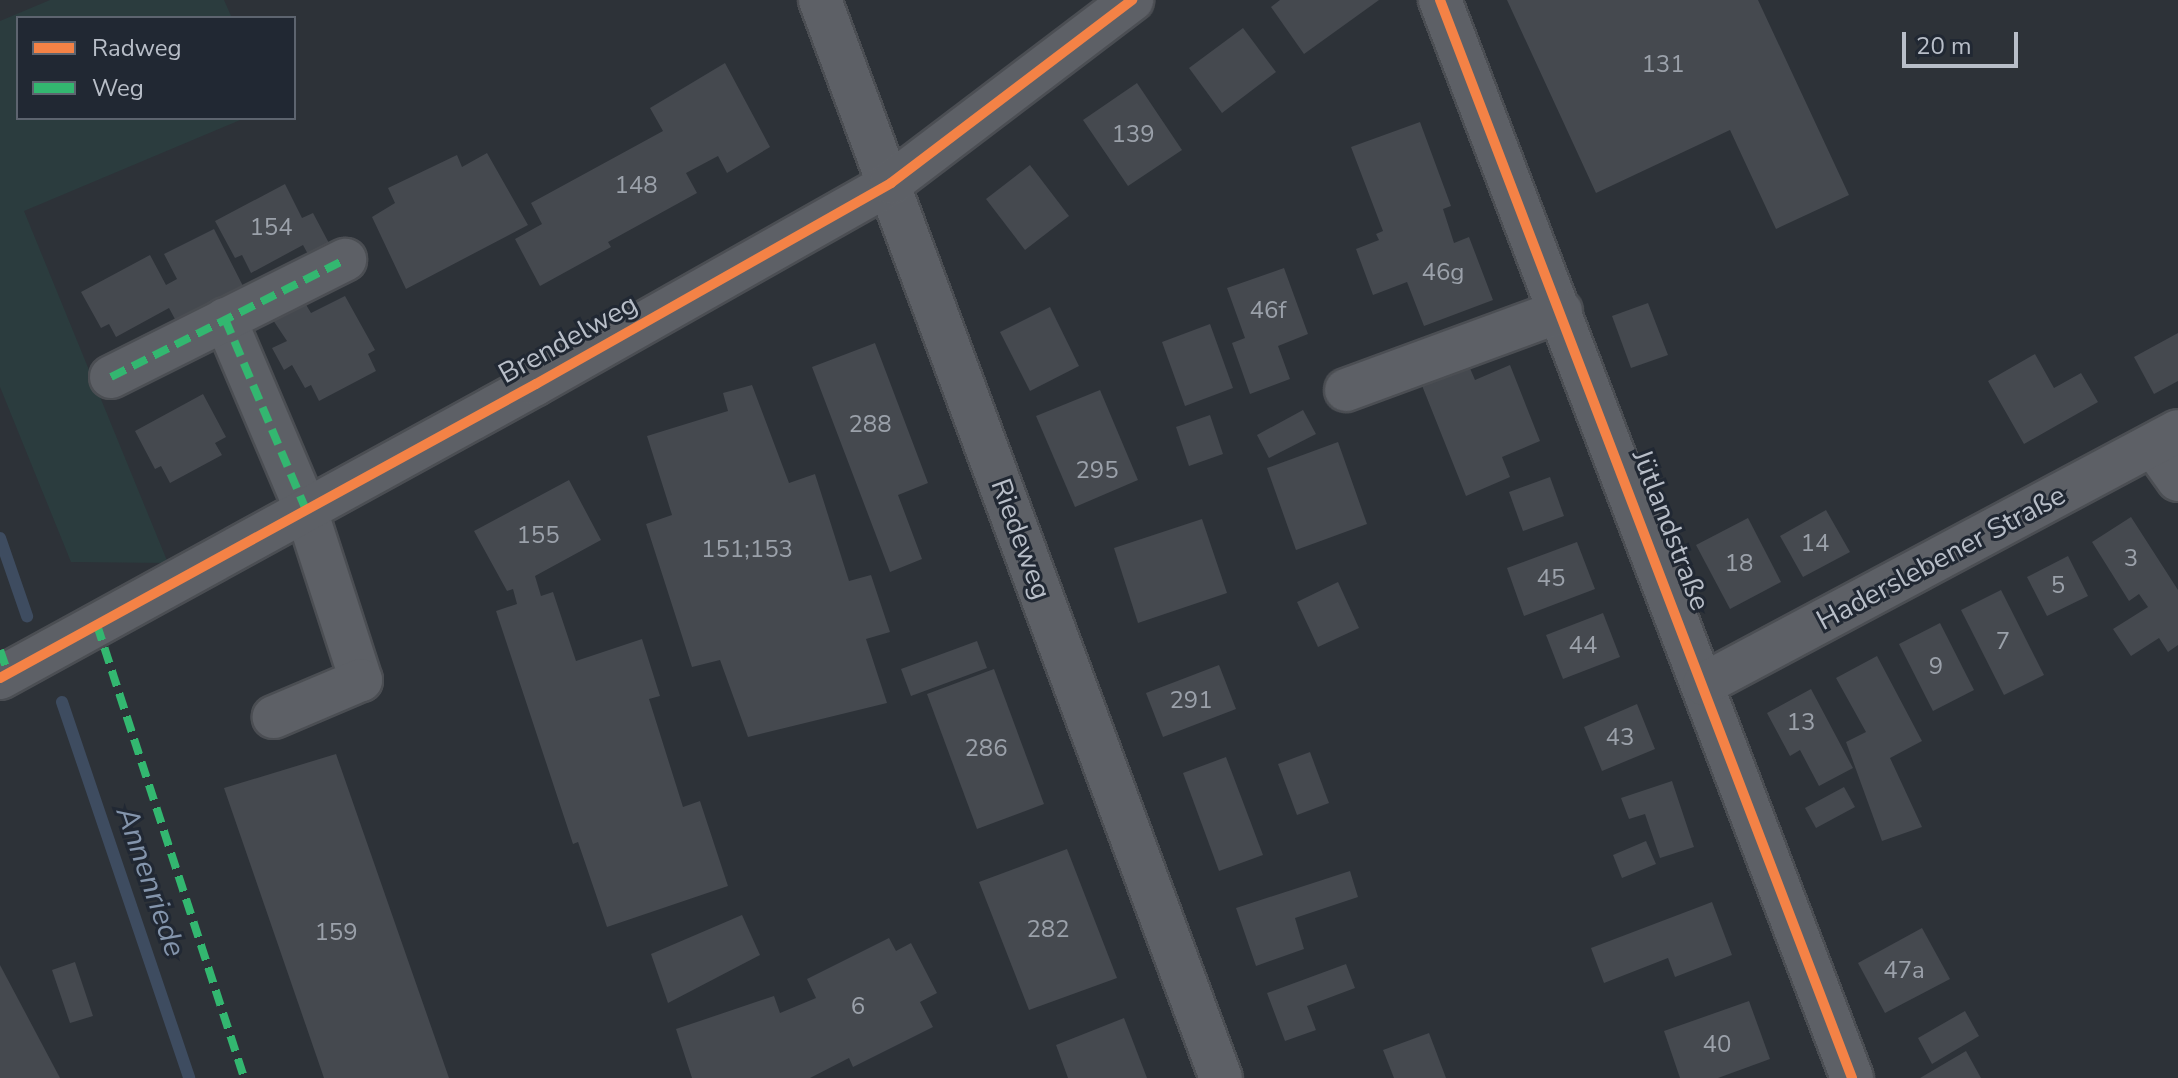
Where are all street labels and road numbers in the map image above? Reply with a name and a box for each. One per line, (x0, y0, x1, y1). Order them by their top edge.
street label: Brendelweg (493, 287, 643, 391)
street label: Jütlandstraße (1625, 445, 1717, 615)
street label: Riedeweg (984, 474, 1058, 604)
street label: Haderslebener Straße (1811, 478, 2071, 638)

